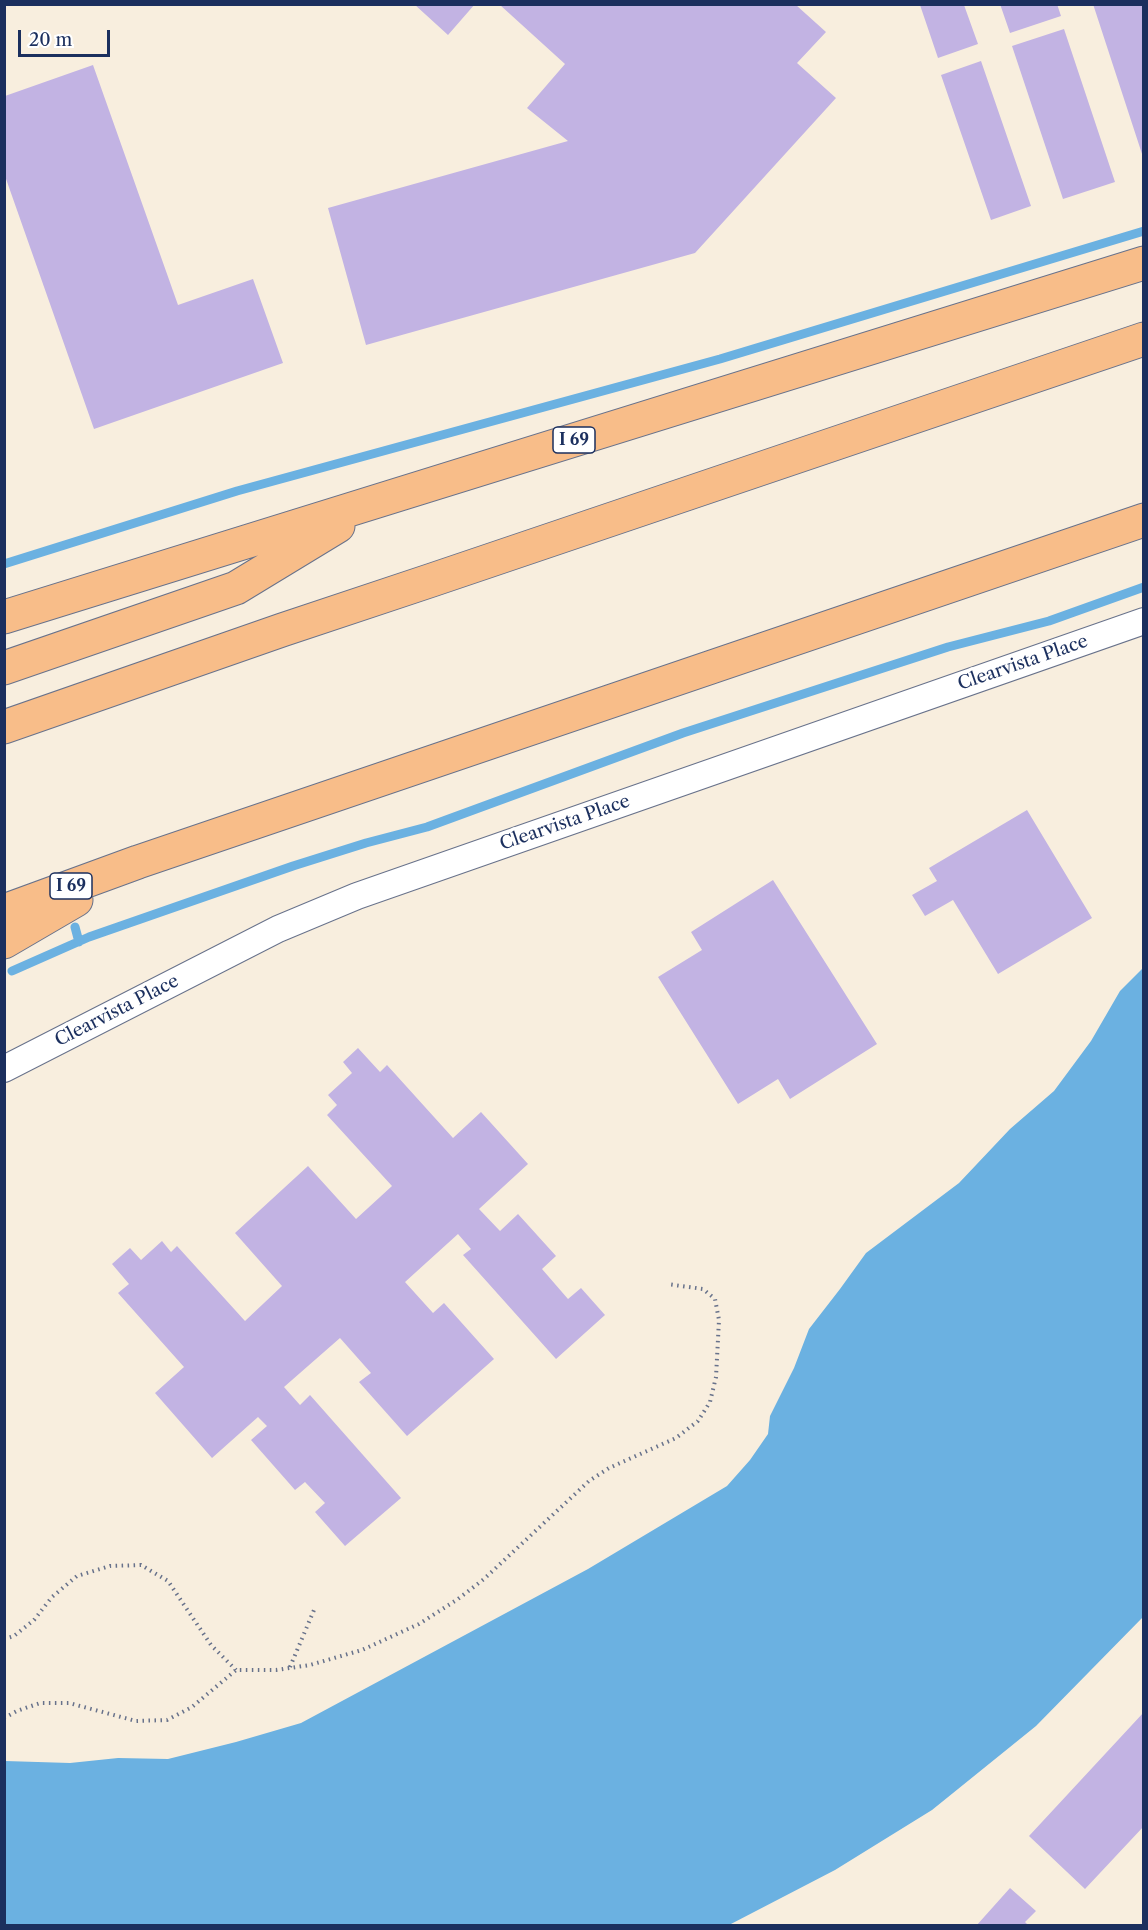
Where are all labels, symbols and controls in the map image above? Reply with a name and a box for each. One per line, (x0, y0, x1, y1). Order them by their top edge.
scale bar (21, 18, 112, 56)
text: 20 m (29, 29, 72, 51)
road number: I 69 (553, 427, 595, 453)
street label: Clearvista Place (955, 631, 1091, 695)
street label: Clearvista Place (497, 791, 633, 855)
road number: I 69 (50, 873, 92, 899)
street label: Clearvista Place (51, 970, 183, 1052)

